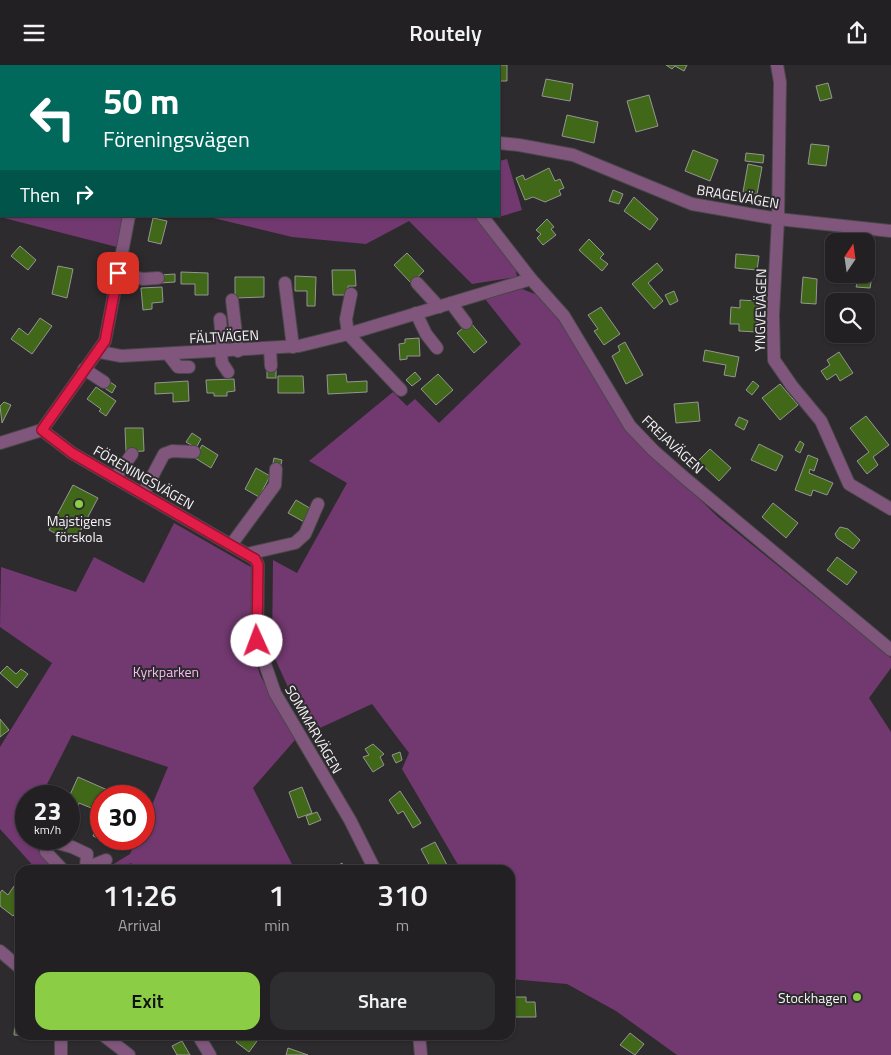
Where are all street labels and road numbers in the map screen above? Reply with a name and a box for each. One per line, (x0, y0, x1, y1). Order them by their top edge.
street label: BRAGEVÄGEN (695, 178, 781, 214)
street label: YNGVEVÄGEN (749, 268, 771, 352)
street label: FÄLTVÄGEN (189, 324, 259, 348)
street label: FREJAVÄGEN (637, 410, 709, 478)
street label: FÖRENINGSVÄGEN (90, 440, 198, 514)
street label: SOMMARVÄGEN (280, 681, 348, 777)

